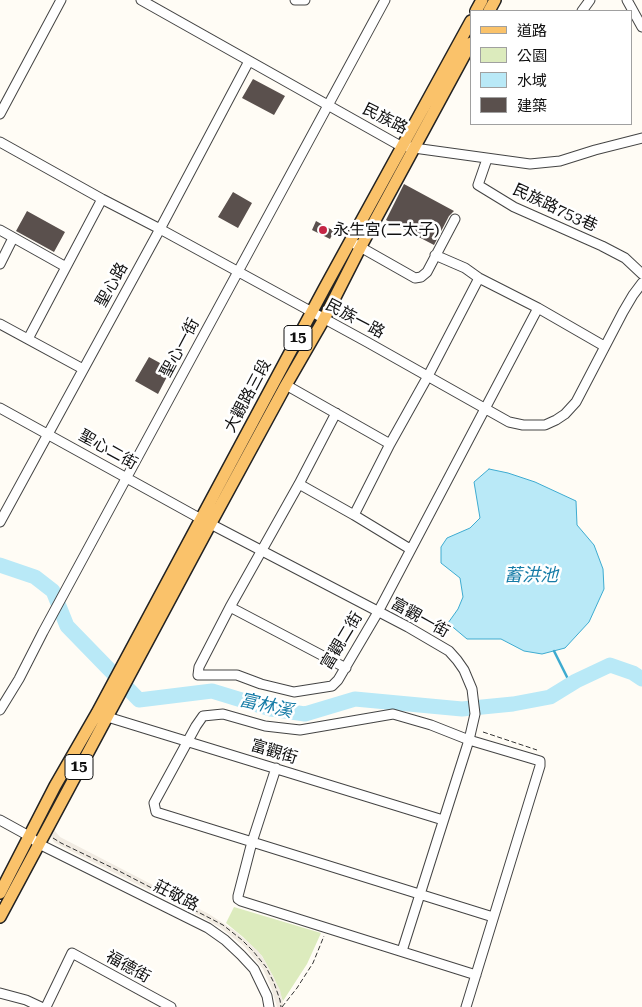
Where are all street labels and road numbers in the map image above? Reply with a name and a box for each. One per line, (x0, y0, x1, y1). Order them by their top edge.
street label: 民族路 (359, 100, 411, 138)
street label: 民族路753巷 (510, 180, 600, 236)
street label: 聖心路 (92, 259, 132, 311)
street label: 民族一路 (322, 296, 388, 342)
street label: 聖心一街 (157, 315, 203, 381)
road number: 15 (284, 326, 312, 350)
street label: 大觀路三段 (221, 356, 275, 436)
street label: 聖心二街 (75, 426, 141, 474)
street label: 富觀一街 (387, 594, 453, 642)
street label: 富觀二街 (317, 609, 367, 673)
street label: 富觀街 (248, 736, 300, 768)
road number: 15 (65, 754, 93, 780)
street label: 莊敬路 (150, 877, 202, 915)
street label: 福德街 (102, 947, 154, 987)

